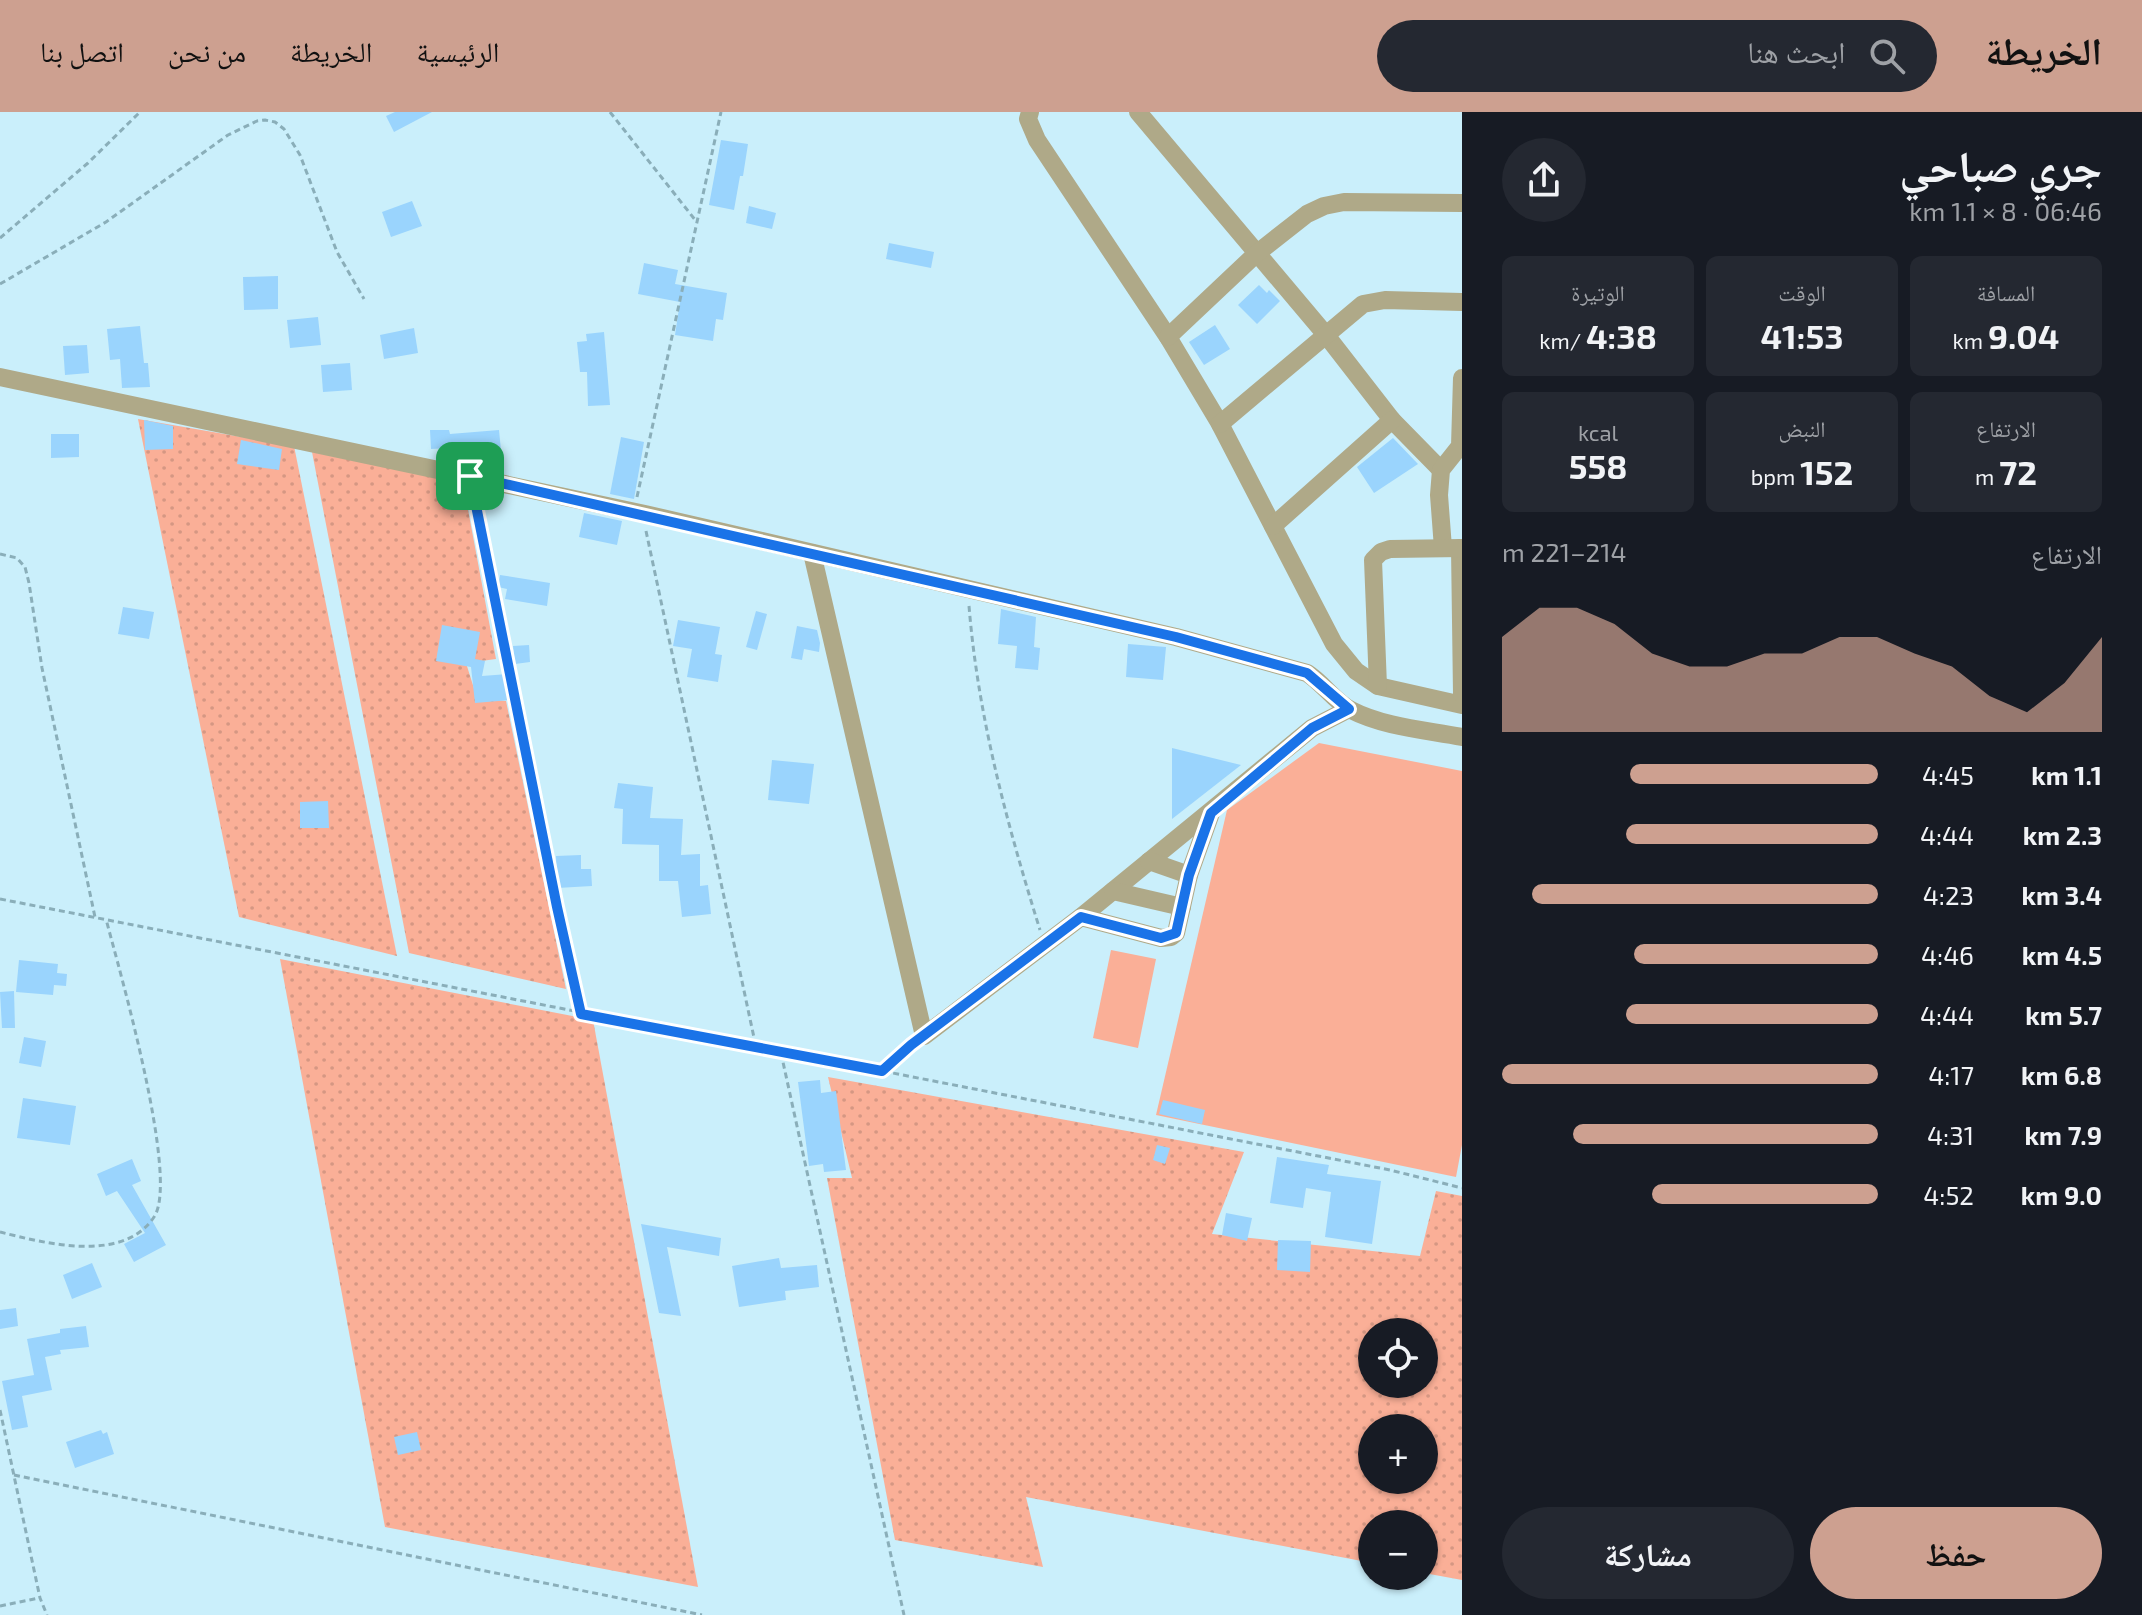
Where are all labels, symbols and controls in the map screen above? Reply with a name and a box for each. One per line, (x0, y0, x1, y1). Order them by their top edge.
search box (1377, 20, 1937, 92)
text: الخريطة (1985, 27, 2102, 73)
text: ابحث هنا (1747, 33, 1845, 69)
text: اتصل بنا (40, 34, 124, 68)
text: من نحن (168, 34, 246, 68)
text: الخريطة (290, 34, 372, 68)
text: الرئيسية (416, 34, 499, 68)
icon: search (1865, 34, 1909, 78)
button: share (1502, 138, 1586, 222)
text: جري صباحي (1899, 138, 2102, 191)
text: 06:46 · 8 × 1.1 km (1909, 195, 2102, 226)
text: الوتيرة (1571, 279, 1625, 305)
text: الوقت (1778, 279, 1826, 305)
text: المسافة (1977, 279, 2035, 305)
text: 4:38 (1586, 315, 1657, 356)
text: 41:53 (1760, 315, 1844, 356)
text: 9.04 (1988, 315, 2059, 356)
text: /km (1539, 327, 1586, 353)
text: km (1953, 327, 1988, 353)
text: النبض (1779, 415, 1825, 441)
text: الارتفاع (1976, 415, 2036, 441)
text: kcal (1578, 419, 1618, 445)
pin (436, 442, 504, 510)
text: 558 (1569, 445, 1627, 486)
text: 152 (1800, 451, 1853, 492)
text: 72 (1999, 451, 2037, 492)
icon: arrive (448, 454, 492, 498)
text: bpm (1751, 463, 1800, 489)
text: m (1975, 463, 1999, 489)
text: 214–221 m (1502, 536, 1627, 567)
text: الارتفاع (2031, 538, 2102, 569)
text: 4:45 (1922, 759, 1974, 790)
text: 1.1 km (2031, 759, 2102, 790)
text: 4:44 (1920, 819, 1974, 850)
text: 2.3 km (2023, 819, 2102, 850)
text: 4:23 (1923, 879, 1974, 910)
text: 3.4 km (2021, 879, 2102, 910)
text: 4:46 (1921, 939, 1974, 970)
text: 4.5 km (2022, 939, 2102, 970)
text: 4:44 (1920, 999, 1974, 1030)
text: 5.7 km (2025, 999, 2102, 1030)
text: 4:17 (1928, 1059, 1974, 1090)
text: 6.8 km (2021, 1059, 2102, 1090)
text: 4:31 (1927, 1119, 1974, 1150)
text: 7.9 km (2025, 1119, 2102, 1150)
text: 4:52 (1923, 1179, 1974, 1210)
text: 9.0 km (2021, 1179, 2102, 1210)
map controls (1358, 1318, 1438, 1590)
button: locate (1358, 1318, 1438, 1398)
button: + (1358, 1414, 1438, 1494)
button: مشاركة (1502, 1507, 1794, 1599)
button: حفظ (1810, 1507, 2102, 1599)
button: − (1358, 1510, 1438, 1590)

